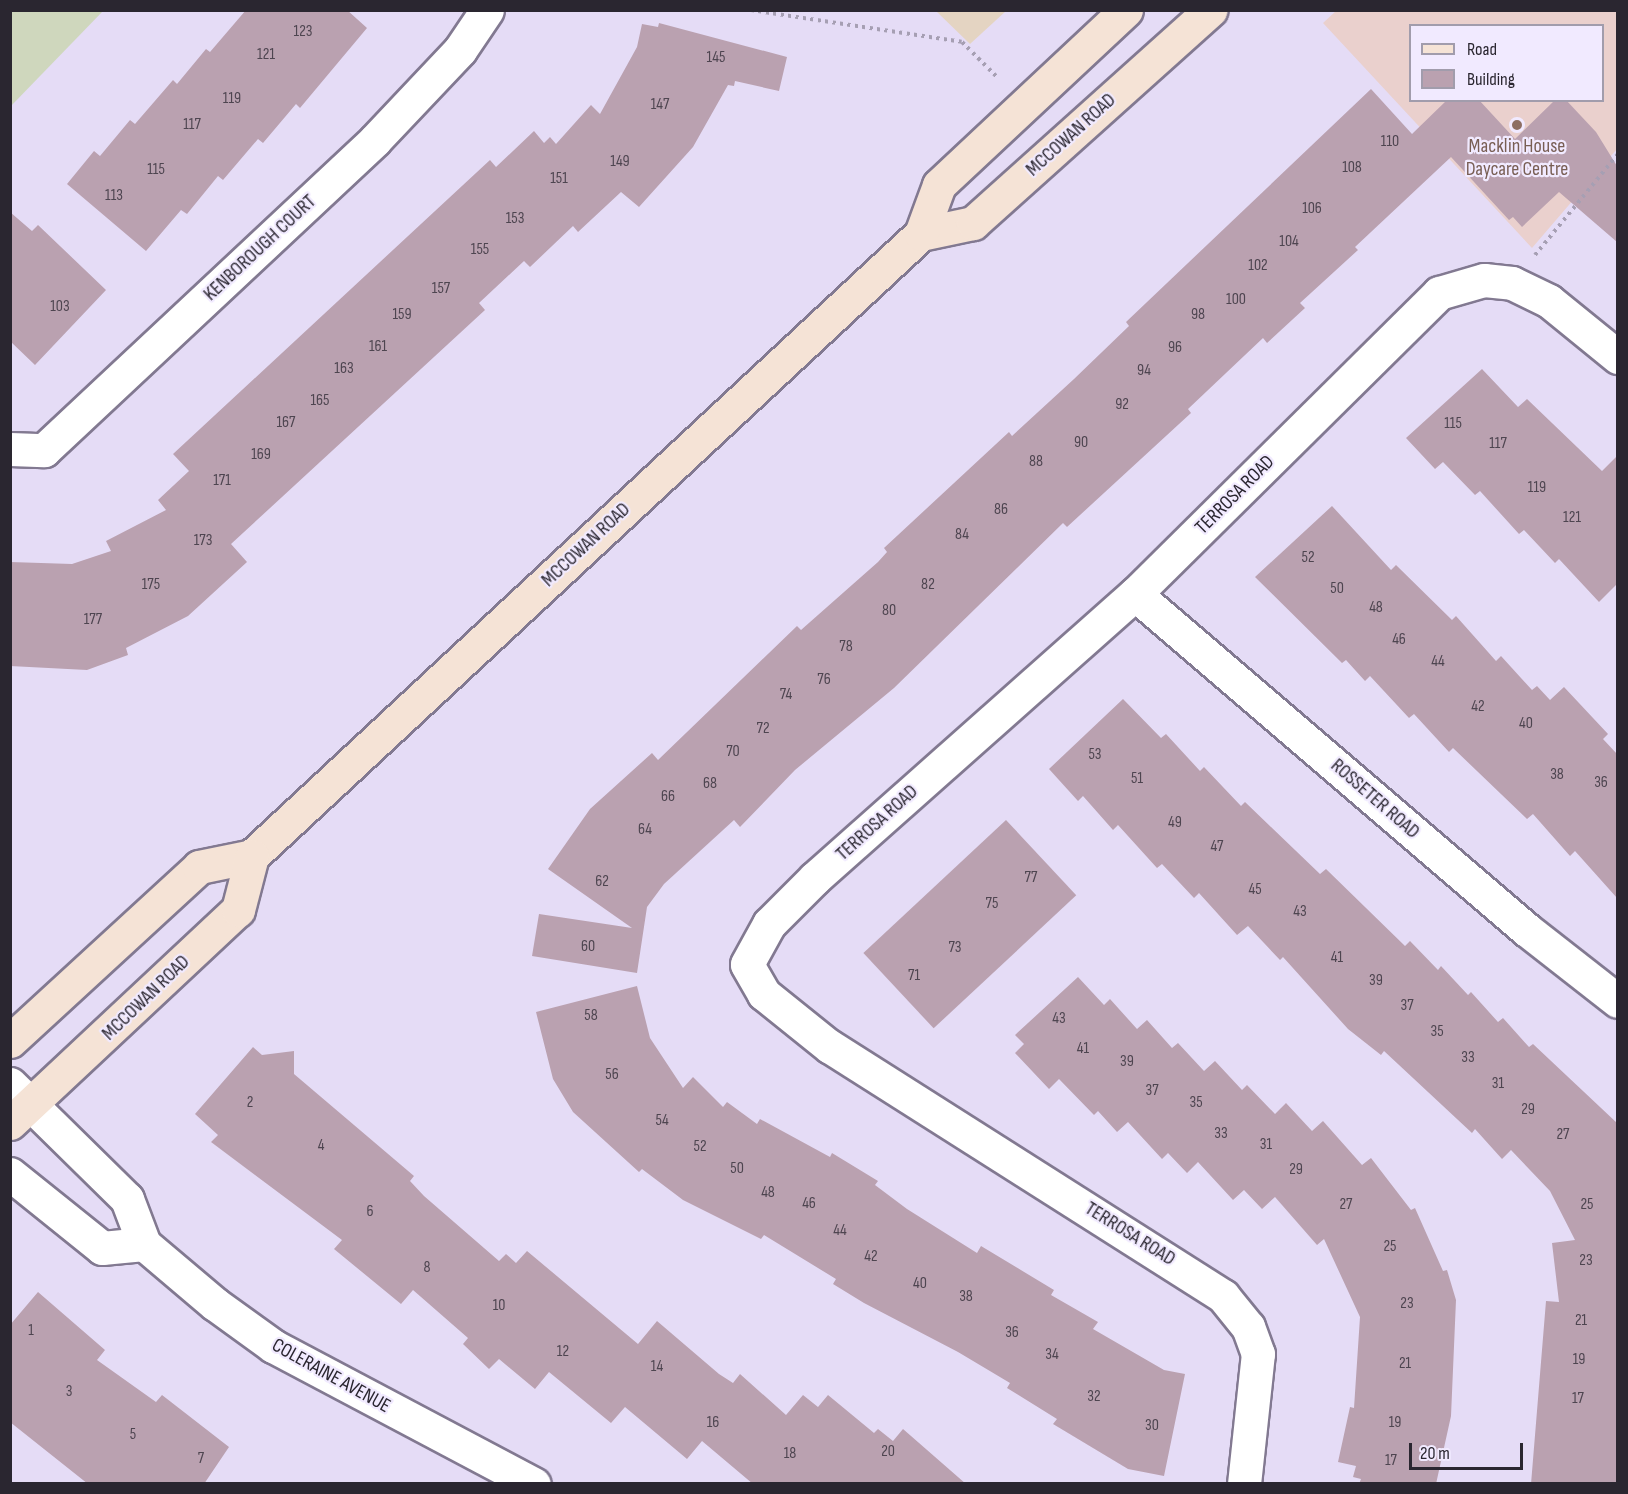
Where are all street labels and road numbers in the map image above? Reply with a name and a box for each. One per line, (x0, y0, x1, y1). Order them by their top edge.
street label: MCCOWAN ROAD (1021, 88, 1121, 182)
street label: KENBOROUGH COURT (199, 190, 321, 306)
street label: TERROSA ROAD (1190, 450, 1280, 540)
street label: MCCOWAN ROAD (537, 498, 635, 592)
street label: ROSSETER ROAD (1326, 754, 1424, 844)
street label: TERROSA ROAD (831, 780, 923, 866)
street label: MCCOWAN ROAD (97, 950, 195, 1046)
street label: TERROSA ROAD (1080, 1197, 1180, 1271)
street label: COLERAINE AVENUE (267, 1334, 395, 1418)

